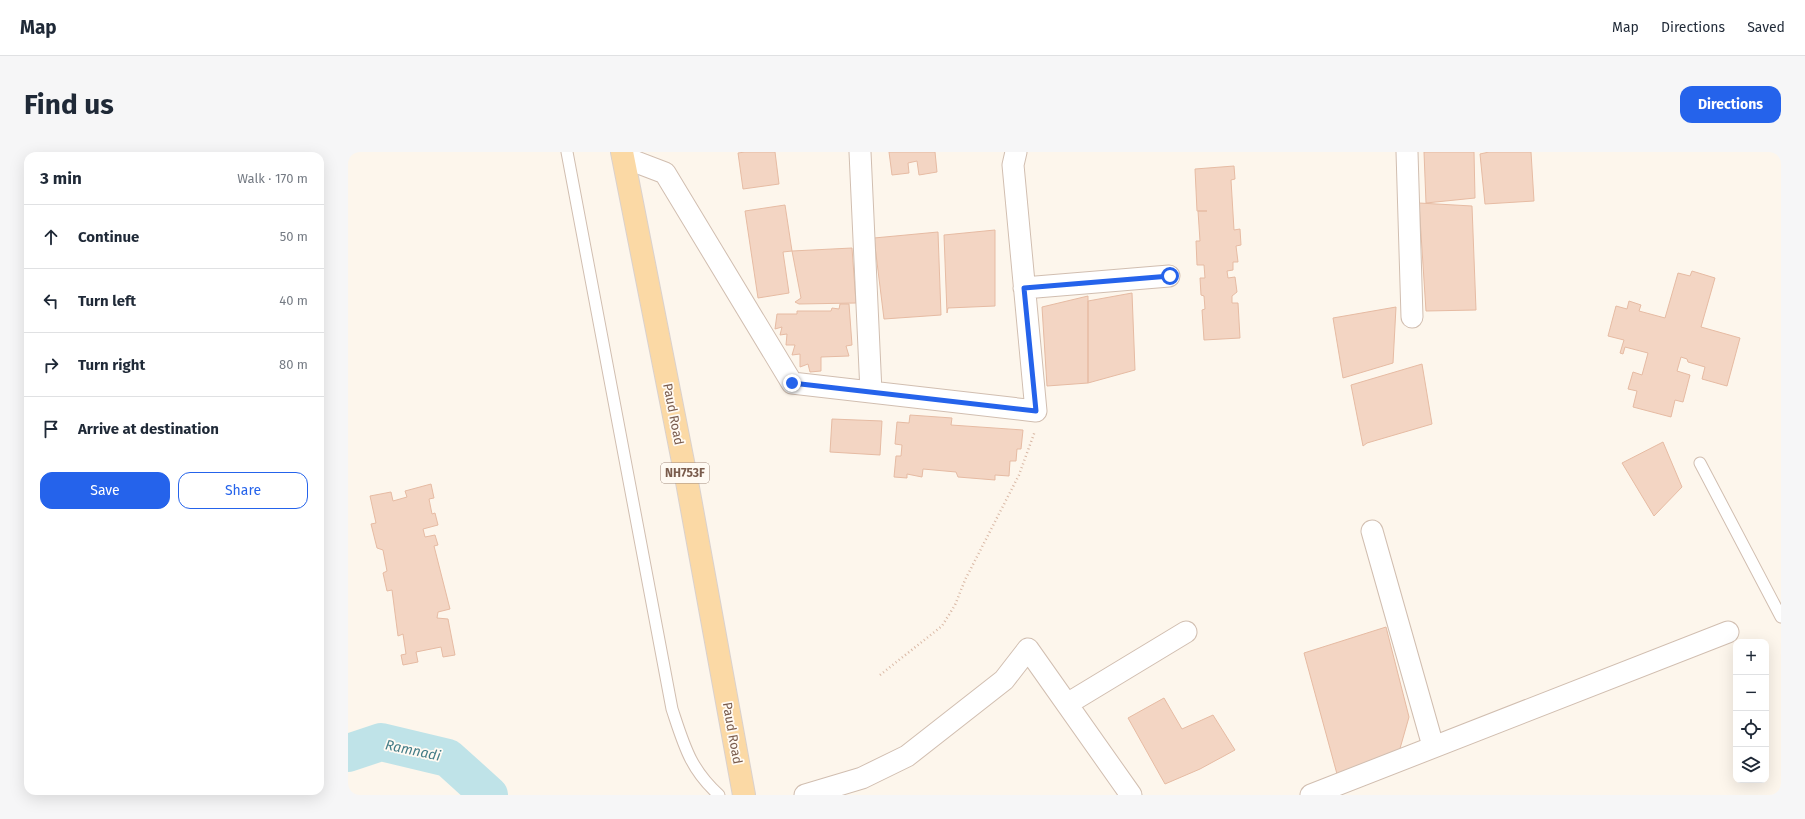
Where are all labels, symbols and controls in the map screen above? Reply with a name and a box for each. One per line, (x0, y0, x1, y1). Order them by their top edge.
text: Map (20, 16, 57, 39)
text: Map (1612, 19, 1639, 36)
text: Directions (1661, 19, 1725, 36)
text: Saved (1747, 19, 1785, 36)
button: Directions (1680, 86, 1781, 123)
text: Find us (24, 88, 114, 121)
text: 3 min (40, 168, 82, 189)
text: Walk · 170 m (237, 171, 308, 186)
icon: ahead (40, 226, 62, 248)
text: Continue (78, 228, 139, 246)
text: 50 m (280, 229, 308, 244)
route start (1161, 267, 1179, 285)
icon: left (40, 290, 62, 312)
text: Turn left (78, 292, 136, 310)
text: 40 m (279, 293, 308, 308)
icon: right (40, 354, 62, 376)
text: Turn right (78, 356, 145, 374)
text: 80 m (279, 357, 308, 372)
route end (783, 374, 801, 392)
street label: Paud Road (660, 382, 687, 446)
icon: arrive (40, 418, 62, 440)
text: Arrive at destination (78, 420, 219, 438)
road number: NH753F (661, 463, 709, 483)
button: Save (40, 472, 170, 509)
button: Share (178, 472, 308, 509)
map controls (1733, 639, 1769, 783)
button: + (1733, 639, 1769, 675)
button: − (1733, 675, 1769, 711)
street label: Paud Road (720, 701, 745, 765)
button: locate (1733, 711, 1769, 747)
water label: Ramnadi (384, 736, 442, 765)
button: layers (1733, 747, 1769, 783)

